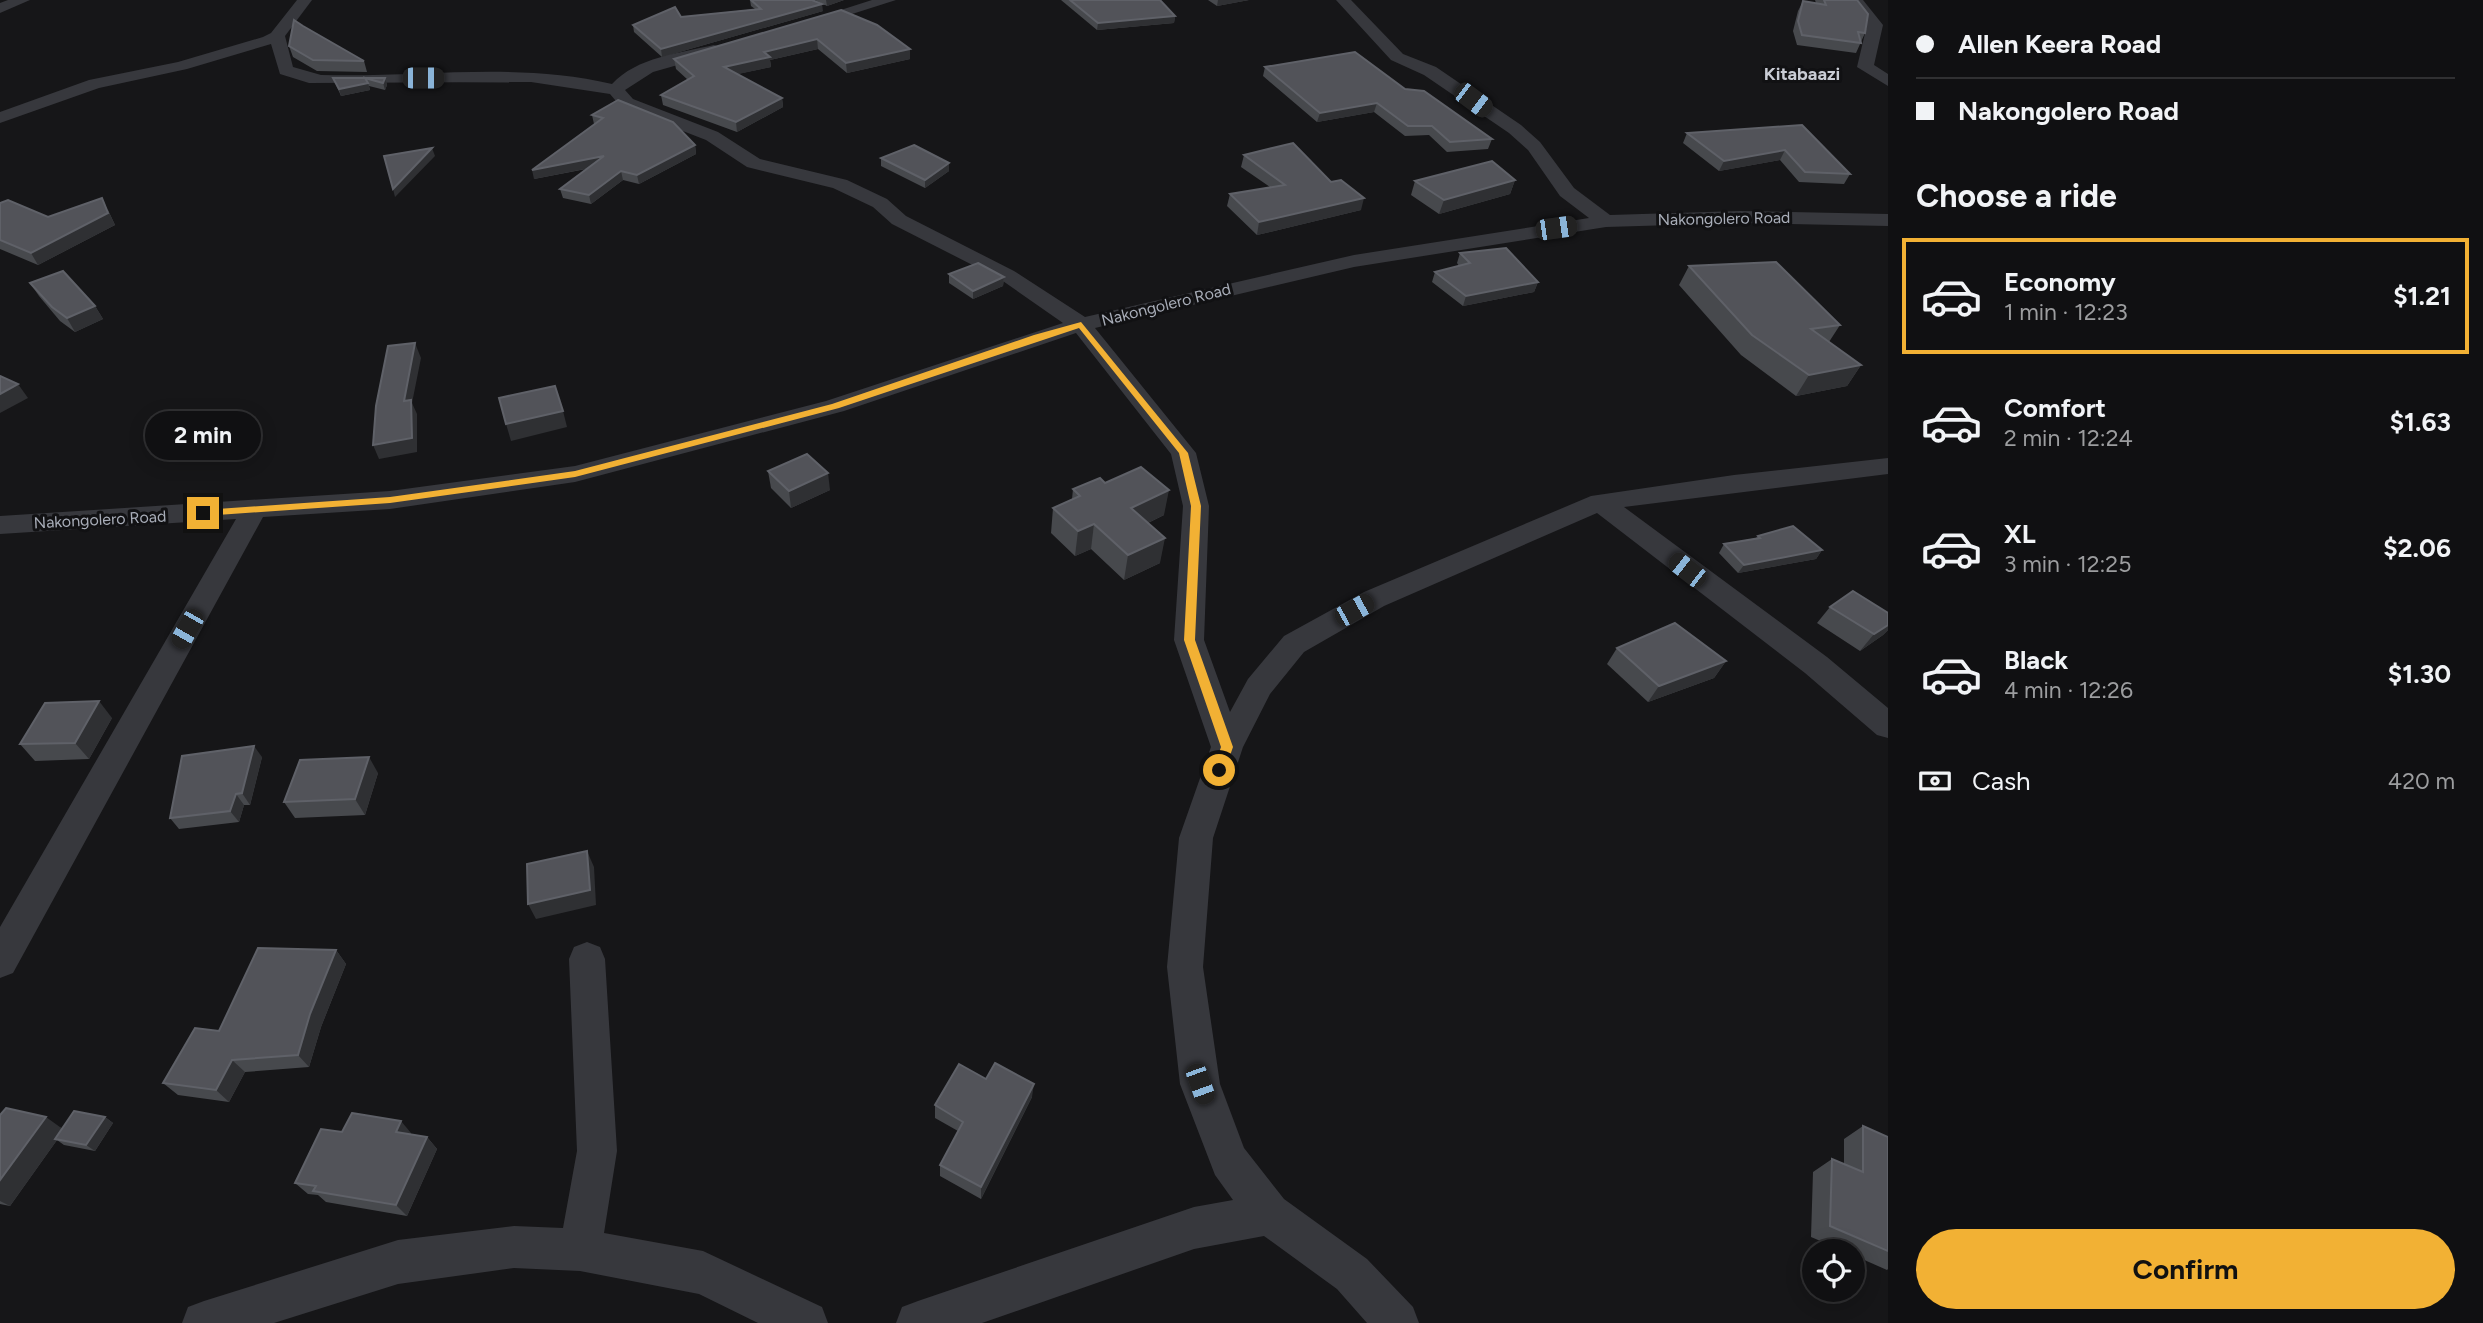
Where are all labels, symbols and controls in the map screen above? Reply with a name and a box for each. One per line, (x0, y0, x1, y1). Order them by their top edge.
text: Allen Keera Road (1958, 28, 2161, 60)
district label: Kitabaazi (1764, 63, 1840, 85)
car (403, 68, 445, 89)
car (1450, 79, 1497, 121)
text: Nakongolero Road (1958, 95, 2179, 127)
text: Choose a ride (1916, 177, 2117, 215)
street label: Nakongolero Road (1657, 208, 1791, 229)
car (1534, 215, 1579, 241)
icon: car (1920, 265, 1983, 328)
text: Economy (2004, 266, 2116, 298)
street label: Nakongolero Road (1099, 279, 1233, 330)
text: $1.21 (2393, 280, 2451, 312)
text: 1 min · 12:23 (2004, 298, 2128, 326)
icon: car (1920, 391, 1983, 454)
text: Comfort (2004, 392, 2106, 424)
text: $1.63 (2390, 406, 2451, 438)
callout: 2 min (145, 412, 261, 461)
text: 2 min (174, 421, 232, 449)
text: 2 min · 12:24 (2004, 424, 2133, 452)
route end (187, 497, 219, 529)
street label: Nakongolero Road (33, 507, 167, 532)
icon: car (1920, 517, 1983, 580)
text: XL (2004, 518, 2036, 550)
text: $2.06 (2383, 532, 2451, 564)
car (1664, 549, 1711, 591)
text: 3 min · 12:25 (2004, 550, 2131, 578)
car (1331, 591, 1378, 629)
car (168, 606, 207, 652)
icon: car (1920, 643, 1983, 706)
text: Black (2004, 644, 2068, 676)
text: $1.30 (2388, 658, 2451, 690)
text: 4 min · 12:26 (2004, 676, 2133, 704)
route start (1203, 754, 1235, 786)
icon: cash (1916, 762, 1954, 800)
text: Cash (1972, 765, 2031, 797)
text: 420 m (2388, 767, 2455, 795)
car (1183, 1061, 1218, 1107)
button: Confirm (1916, 1229, 2455, 1309)
map controls (1802, 1239, 1865, 1302)
button: locate (1802, 1239, 1865, 1302)

